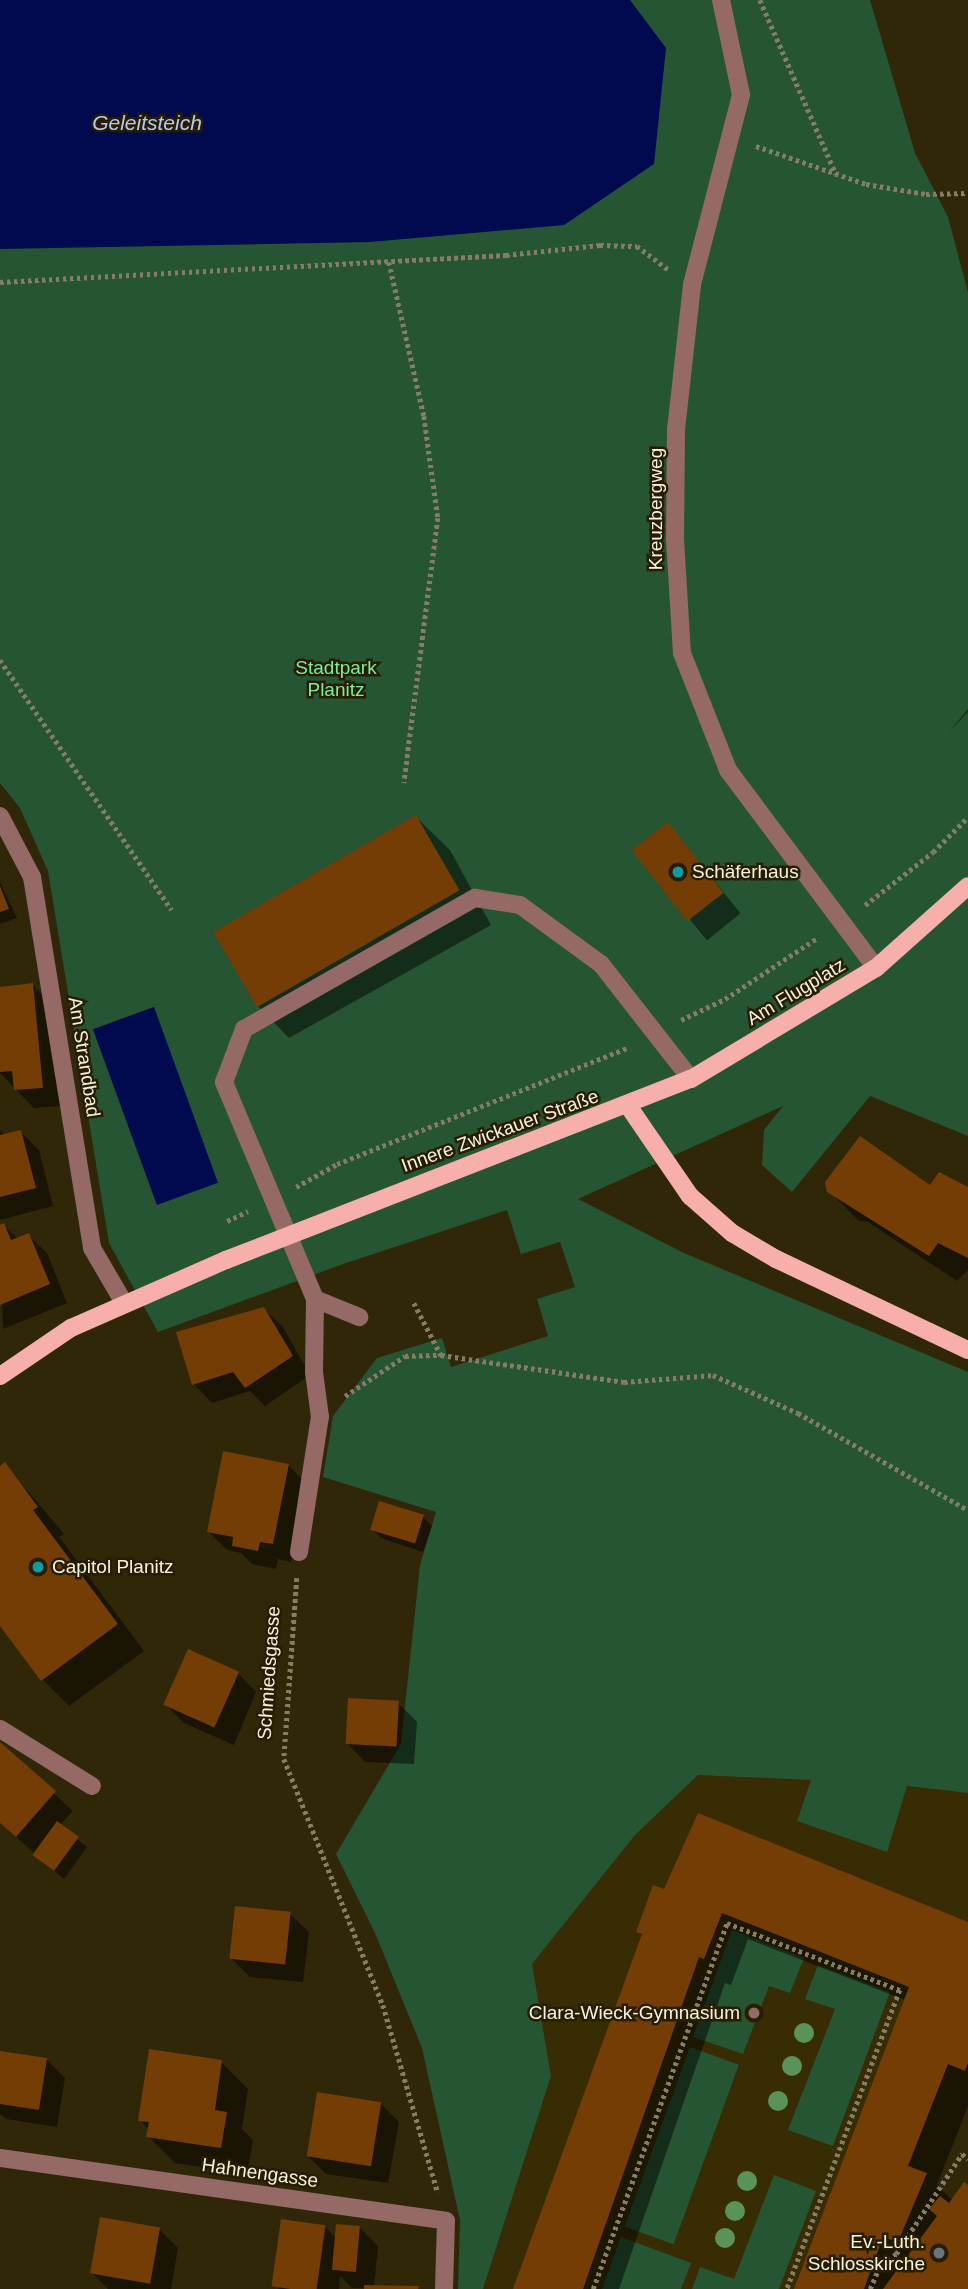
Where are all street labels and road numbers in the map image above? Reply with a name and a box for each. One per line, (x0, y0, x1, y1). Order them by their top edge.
street label: Kreuzbergweg (645, 448, 667, 570)
street label: Am Flugplatz (743, 954, 849, 1030)
street label: Am Strandbad (63, 995, 105, 1119)
street label: Innere Zwickauer Straße (398, 1085, 602, 1177)
street label: Schmiedsgasse (253, 1605, 285, 1741)
street label: Hahnengasse (200, 2154, 320, 2192)

